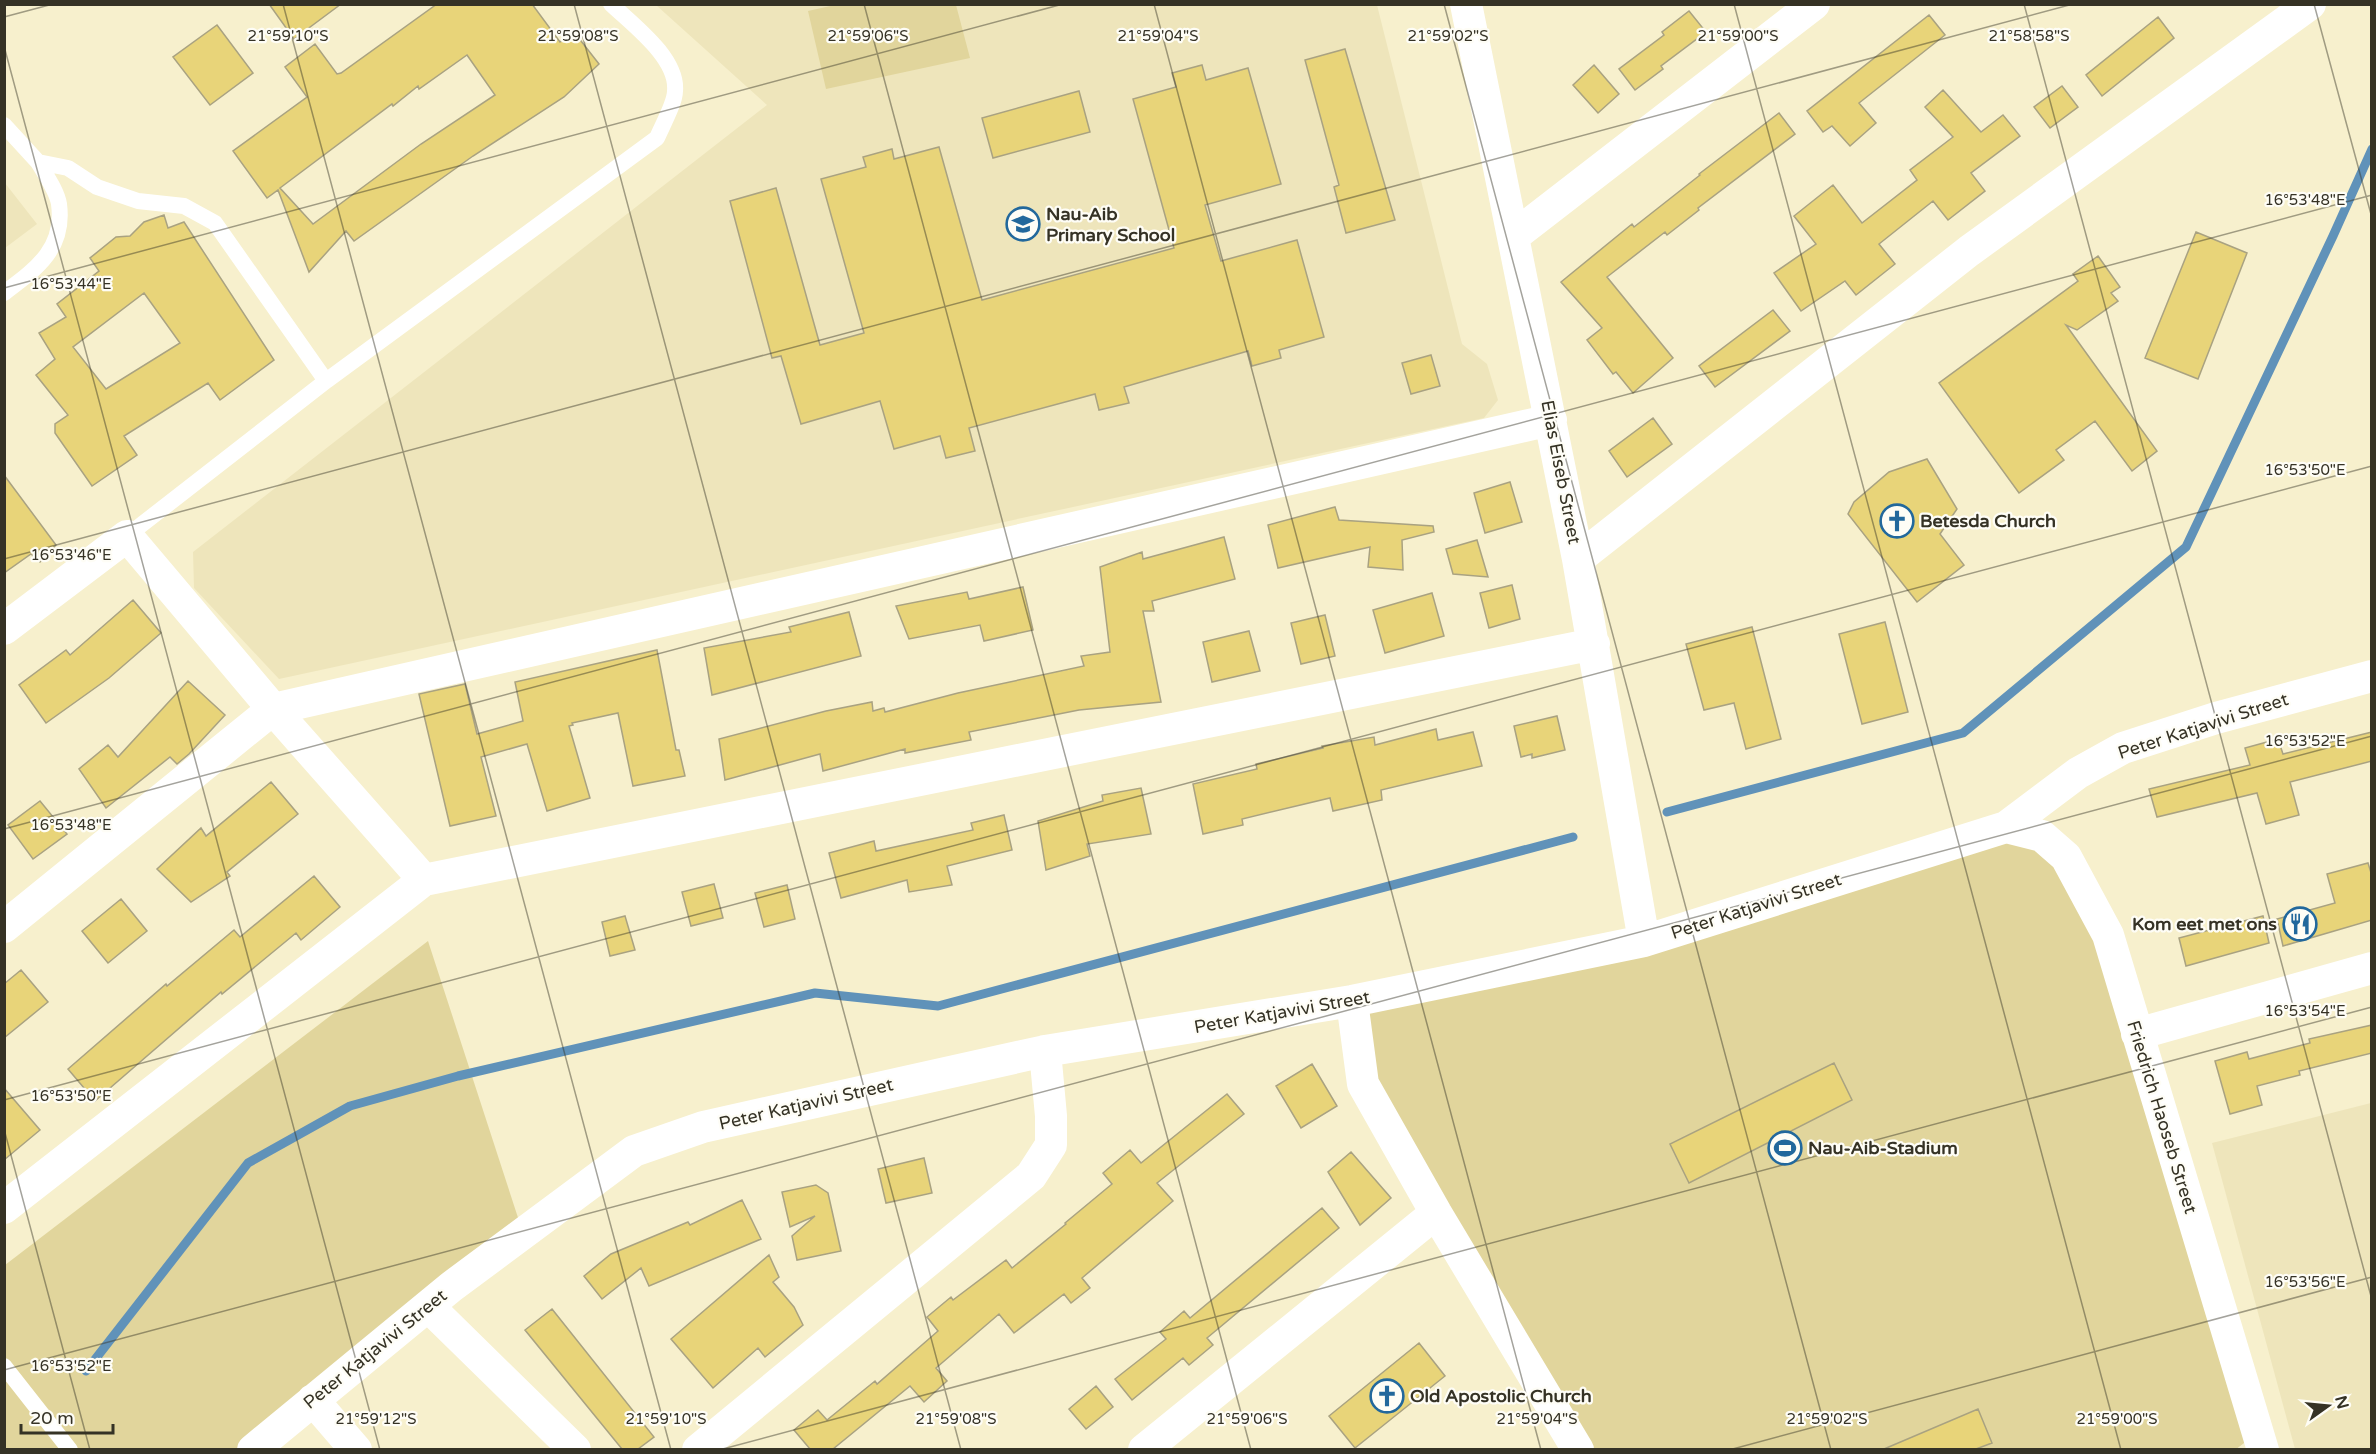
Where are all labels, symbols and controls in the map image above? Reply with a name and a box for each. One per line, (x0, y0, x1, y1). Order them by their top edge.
text: 21°59'10"S (248, 27, 328, 45)
text: 21°59'08"S (538, 27, 618, 45)
text: 21°59'06"S (828, 27, 908, 45)
text: 21°59'04"S (1118, 27, 1198, 45)
text: 21°59'02"S (1408, 27, 1488, 45)
text: 21°59'00"S (1698, 27, 1778, 45)
text: 21°58'58"S (1989, 27, 2069, 45)
text: 16°53'48"E (2264, 191, 2346, 209)
place label: Nau-Aib Primary School (1046, 203, 1175, 246)
school or university icon: Nau-Aib Primary School (1005, 206, 1041, 242)
text: 16°53'44"E (30, 275, 112, 293)
street label: Elias Eiseb Street (1536, 398, 1586, 546)
text: 16°53'50"E (2264, 461, 2346, 479)
church icon: Betesda Church (1879, 503, 1915, 539)
place label: Betesda Church (1920, 510, 2056, 532)
text: 16°53'46"E (30, 546, 112, 564)
street label: Peter Katjavivi Street (2115, 688, 2291, 764)
text: 16°53'52"E (2264, 732, 2346, 750)
text: 16°53'48"E (30, 816, 112, 834)
street label: Peter Katjavivi Street (1668, 868, 1844, 944)
restaurant icon: Kom eet met ons (2282, 906, 2318, 942)
place label: Kom eet met ons (2132, 913, 2277, 935)
street label: Peter Katjavivi Street (1192, 986, 1372, 1038)
text: 16°53'54"E (2264, 1002, 2346, 1020)
street label: Friedrich Haoseb Street (2122, 1018, 2202, 1216)
street label: Peter Katjavivi Street (717, 1073, 895, 1135)
text: 16°53'50"E (30, 1087, 112, 1105)
sports icon: Nau-Aib-Stadium (1767, 1130, 1803, 1166)
place label: Nau-Aib-Stadium (1808, 1137, 1958, 1159)
text: 16°53'56"E (2264, 1273, 2346, 1291)
street label: Peter Katjavivi Street (299, 1284, 451, 1414)
text: 16°53'52"E (30, 1357, 112, 1375)
north arrow (2298, 1376, 2358, 1436)
church icon: Old Apostolic Church (1369, 1378, 1405, 1414)
place label: Old Apostolic Church (1410, 1385, 1592, 1407)
text: N (2330, 1394, 2353, 1411)
scale bar (21, 1397, 112, 1435)
text: 20 m (30, 1407, 74, 1429)
text: 21°59'12"S (336, 1410, 416, 1428)
text: 21°59'10"S (626, 1410, 706, 1428)
text: 21°59'08"S (916, 1410, 996, 1428)
text: 21°59'06"S (1207, 1410, 1287, 1428)
text: 21°59'04"S (1497, 1410, 1577, 1428)
text: 21°59'02"S (1787, 1410, 1867, 1428)
text: 21°59'00"S (2077, 1410, 2157, 1428)

